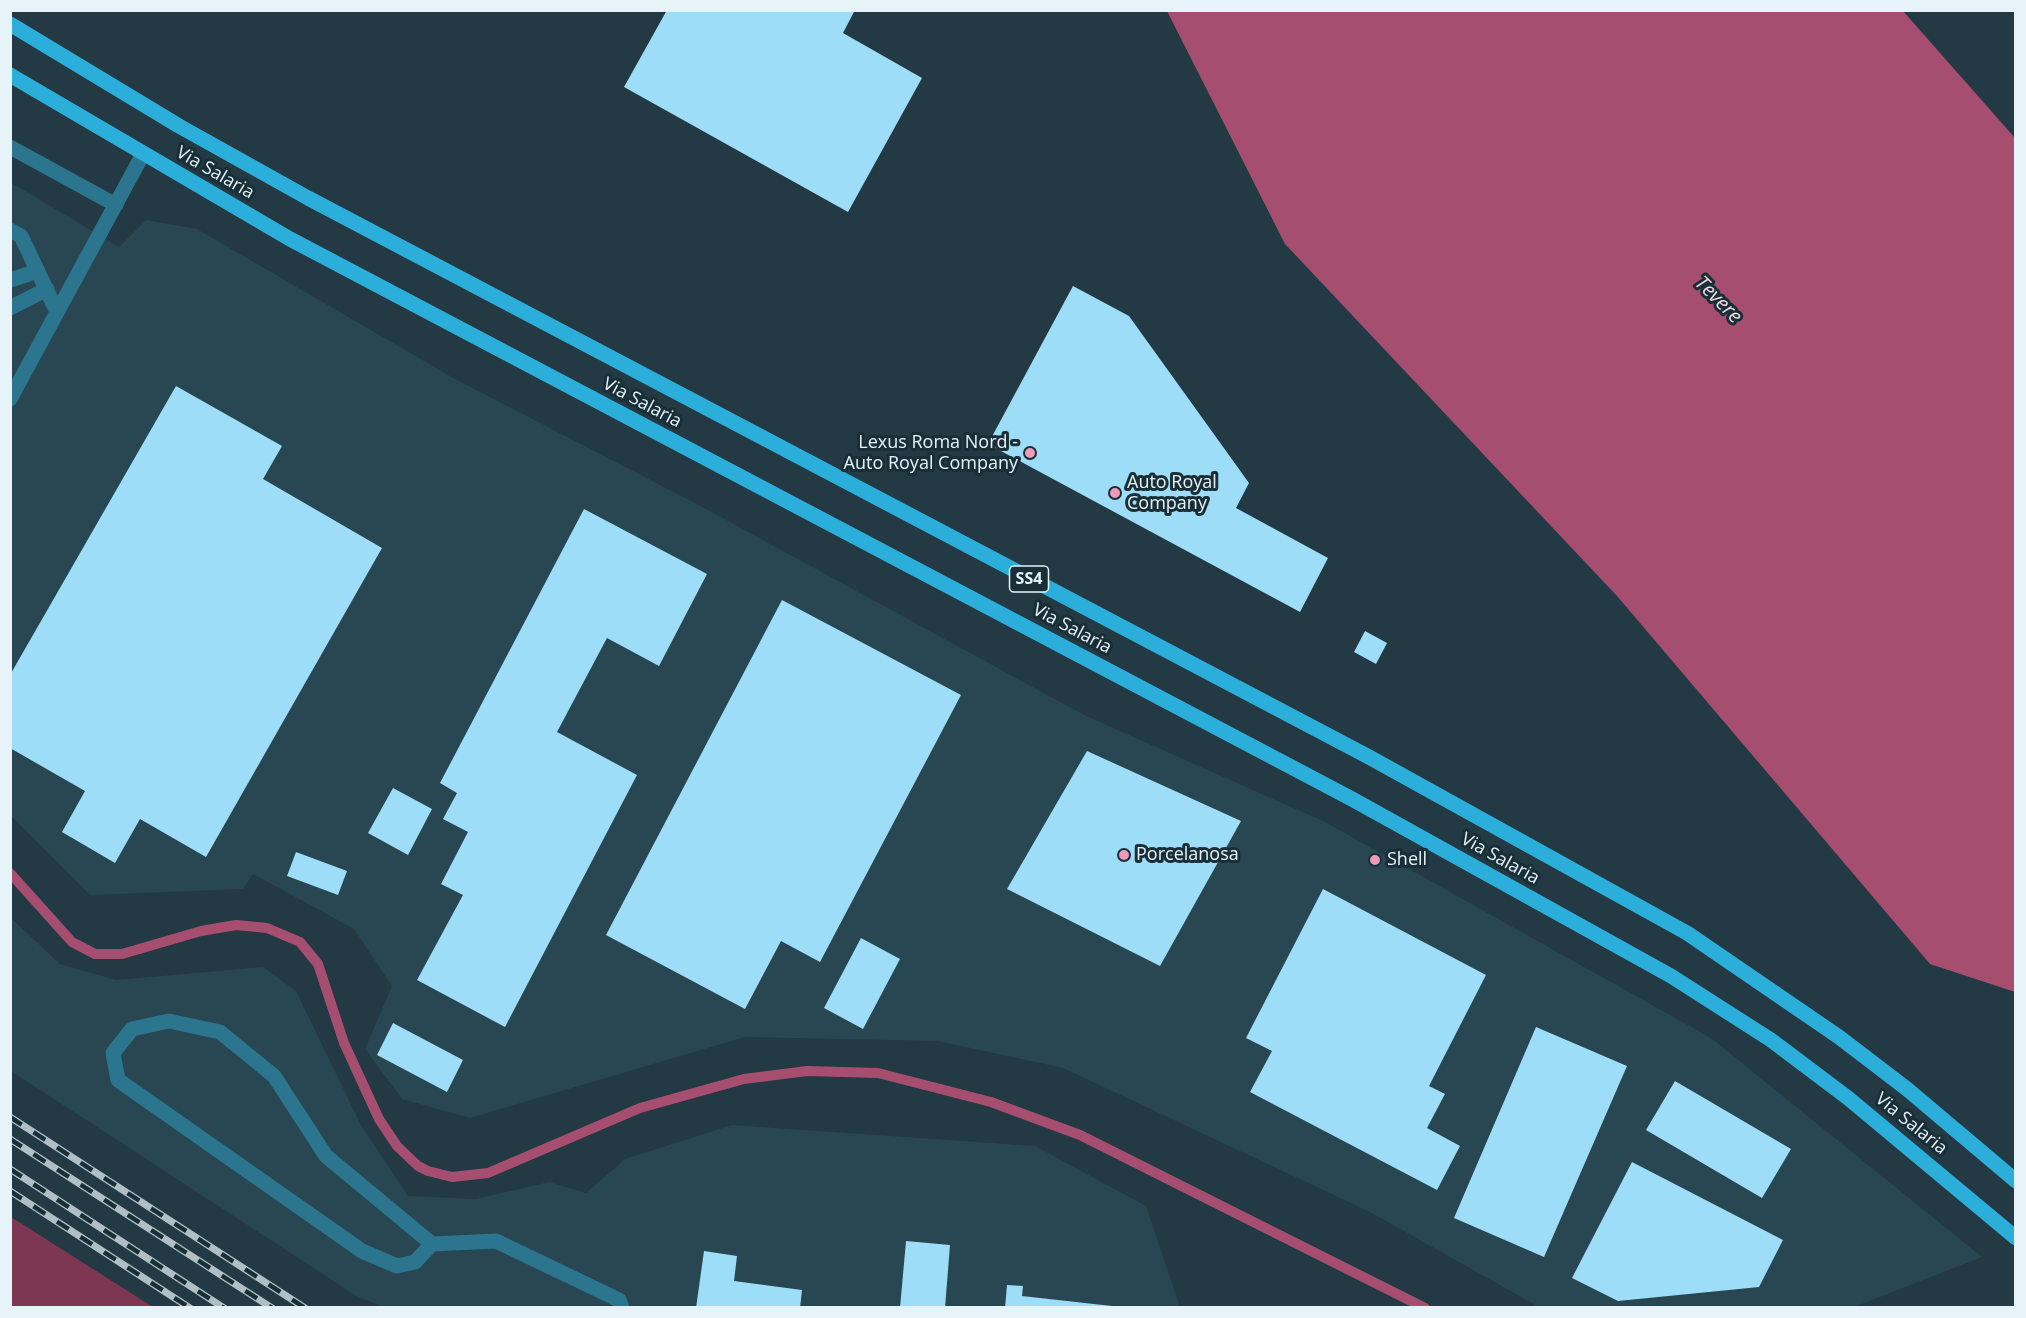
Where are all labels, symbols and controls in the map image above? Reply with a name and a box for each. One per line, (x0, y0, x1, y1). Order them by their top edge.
street label: Via Salaria (172, 142, 258, 204)
water label: Tevere (1689, 271, 1747, 329)
street label: Via Salaria (599, 373, 685, 433)
place label: Lexus Roma Nord - Auto Royal Company (844, 432, 1018, 474)
marker: Lexus Roma Nord - Auto Royal Company (1023, 446, 1037, 460)
place label: Auto Royal Company (1127, 472, 1217, 514)
marker: Auto Royal Company (1108, 486, 1122, 500)
road number: SS4 (1010, 566, 1048, 592)
street label: Via Salaria (1029, 599, 1115, 659)
street label: Via Salaria (1457, 829, 1543, 889)
place label: Porcelanosa (1136, 844, 1239, 866)
marker: Porcelanosa (1117, 848, 1131, 862)
place label: Shell (1387, 849, 1427, 871)
marker: Shell (1368, 853, 1382, 867)
street label: Via Salaria (1871, 1088, 1951, 1160)

